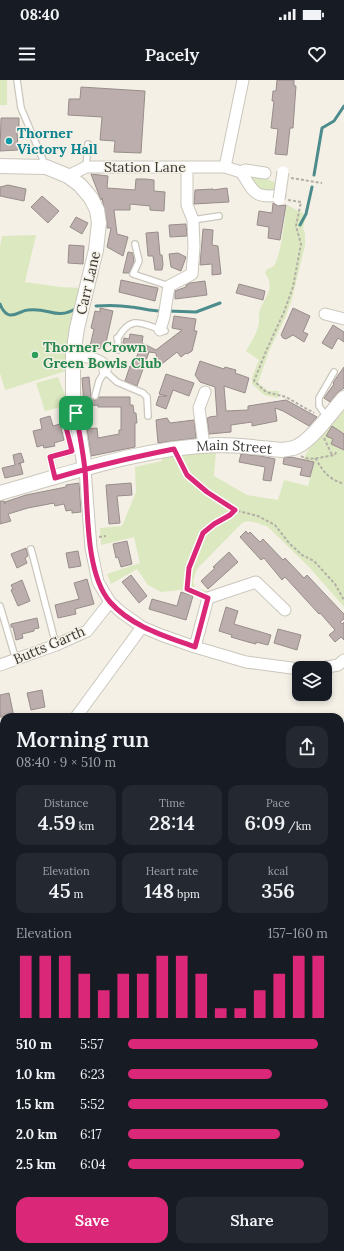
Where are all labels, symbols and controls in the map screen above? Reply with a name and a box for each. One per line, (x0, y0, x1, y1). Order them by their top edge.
text: 08:40 (20, 5, 60, 24)
icon: menu (16, 43, 38, 65)
text: Pacely (145, 43, 199, 66)
icon: heart (306, 43, 328, 65)
place label: Thorner Victory Hall (17, 124, 98, 158)
marker: Thorner Victory Hall (4, 136, 14, 146)
street label: Station Lane (104, 158, 186, 176)
street label: Carr Lane (72, 249, 104, 316)
place label: Thorner Crown Green Bowls Club (43, 338, 162, 372)
marker: Thorner Crown Green Bowls Club (30, 350, 40, 360)
pin (59, 396, 93, 430)
icon: arrive (65, 402, 87, 424)
street label: Main Street (196, 436, 274, 458)
street label: Butts Garth (11, 622, 87, 668)
map controls (292, 661, 332, 701)
button: layers (292, 661, 332, 701)
text: Morning run (16, 725, 149, 753)
button: share (286, 726, 328, 768)
text: 08:40 · 9 × 510 m (16, 754, 116, 771)
text: Distance (44, 796, 88, 810)
text: Time (159, 796, 185, 810)
text: Pace (266, 796, 290, 810)
text: 4.59 (38, 810, 76, 835)
text: 28:14 (149, 810, 195, 835)
text: 6:09 (245, 810, 285, 835)
text: km (76, 819, 94, 833)
text: /km (285, 819, 311, 833)
text: Elevation (42, 864, 90, 878)
text: Heart rate (146, 864, 198, 878)
text: kcal (268, 864, 288, 878)
text: 45 (49, 878, 71, 903)
text: 148 (144, 878, 174, 903)
text: 356 (261, 878, 295, 903)
text: m (71, 887, 83, 901)
text: bpm (174, 887, 200, 901)
text: Elevation (16, 925, 72, 942)
text: 157–160 m (268, 925, 328, 942)
text: 510 m (16, 1036, 52, 1053)
text: 5:57 (80, 1036, 103, 1053)
text: 1.0 km (16, 1066, 55, 1083)
text: 6:23 (80, 1066, 105, 1083)
text: 1.5 km (16, 1096, 54, 1113)
text: 5:52 (80, 1096, 104, 1113)
text: 2.0 km (16, 1126, 57, 1143)
text: 6:17 (80, 1126, 102, 1143)
text: 2.5 km (16, 1156, 56, 1173)
text: 6:04 (80, 1156, 106, 1173)
button: Save (16, 1197, 168, 1243)
button: Share (176, 1197, 328, 1243)

